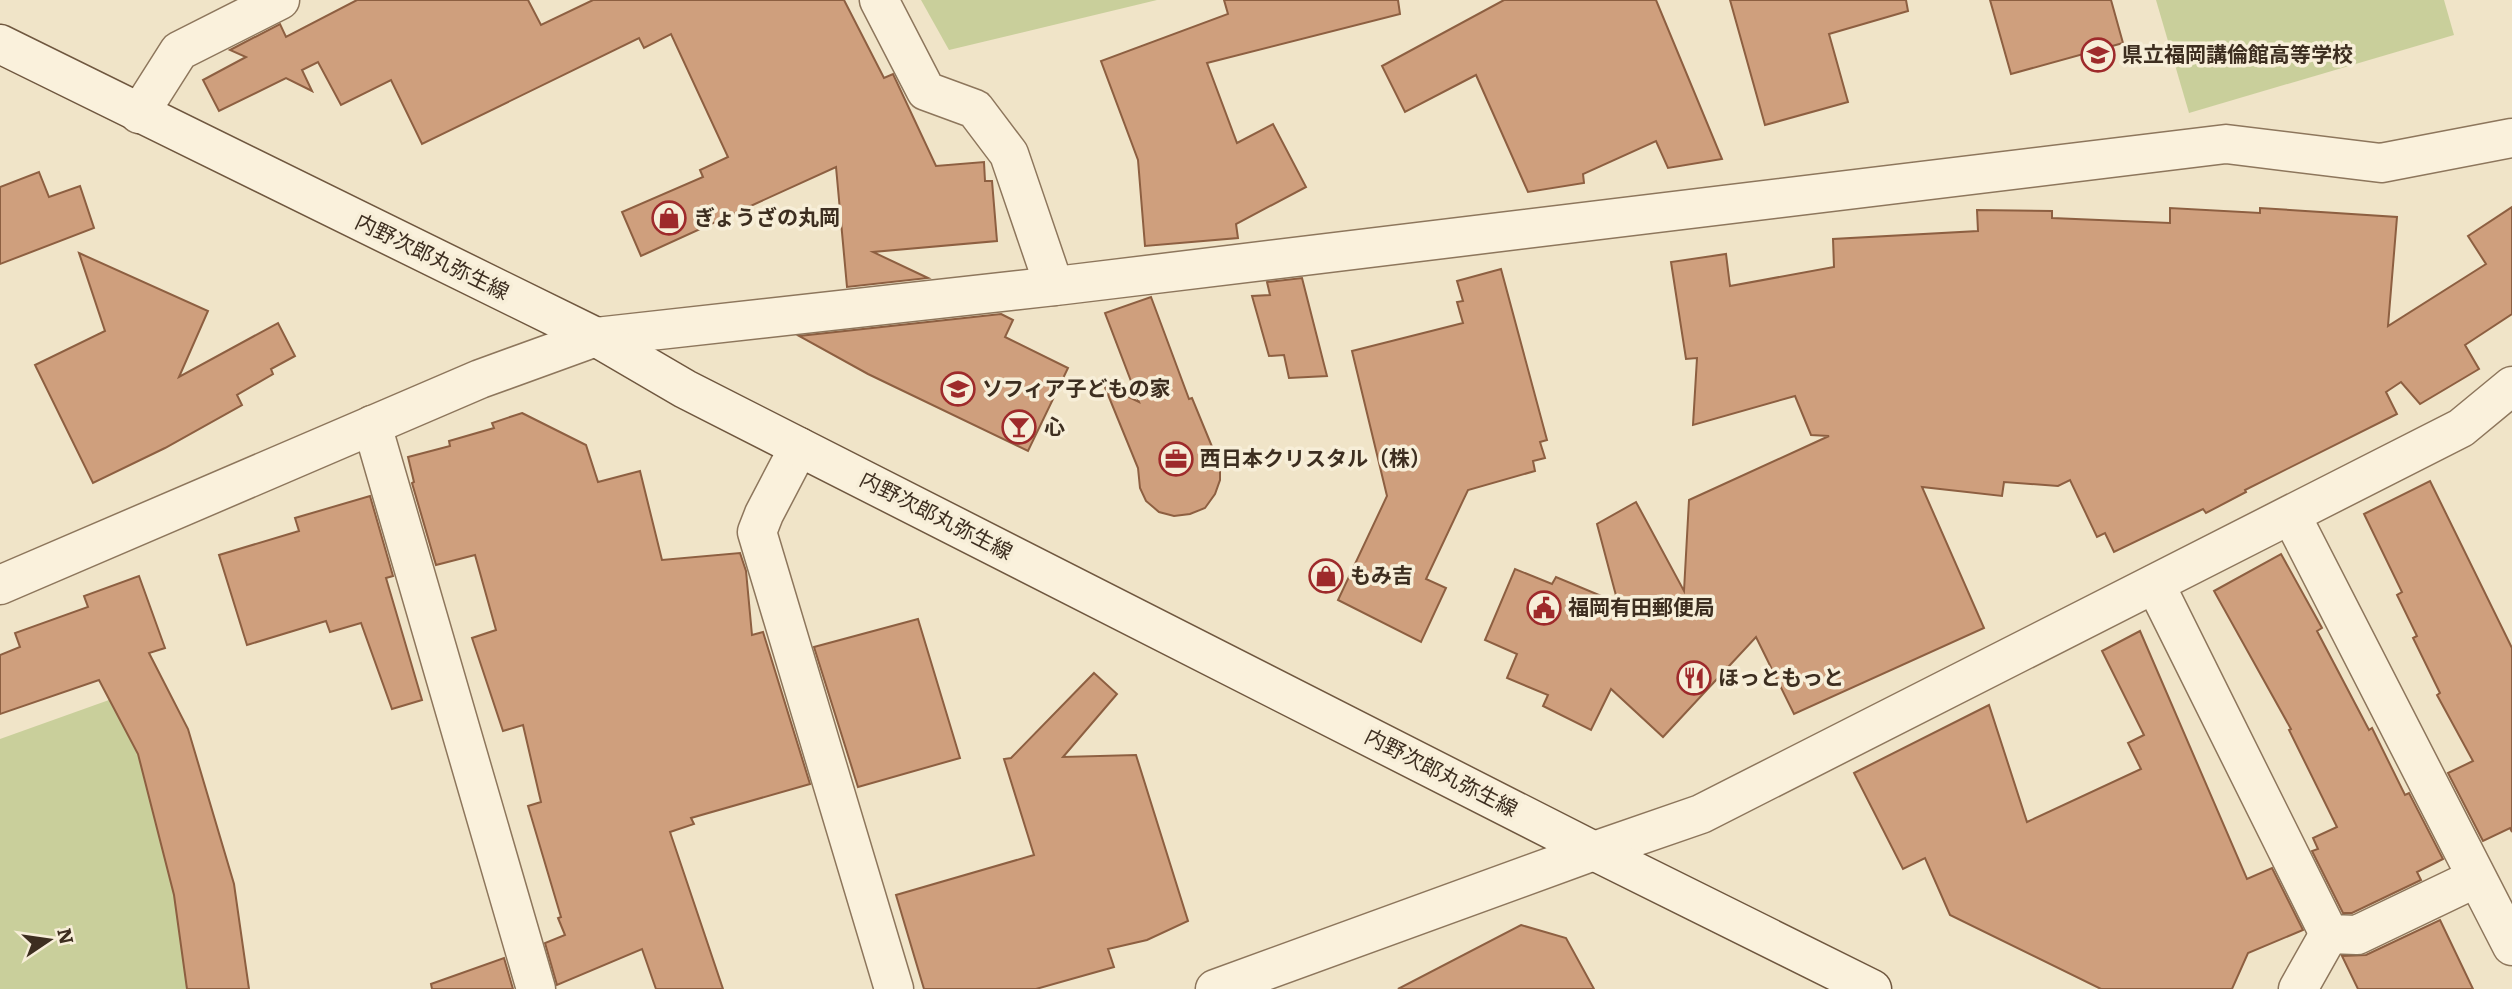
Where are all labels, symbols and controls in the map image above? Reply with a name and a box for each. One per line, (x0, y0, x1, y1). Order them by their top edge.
school or university icon: 県立福岡講倫館高等学校 (2079, 36, 2117, 74)
place label: 県立福岡講倫館高等学校 (2122, 37, 2353, 68)
shop icon: ぎょうざの丸岡 (650, 199, 688, 237)
place label: ぎょうざの丸岡 (694, 200, 840, 231)
street label: 内野次郎丸弥生線 (351, 204, 515, 306)
school or university icon: ソフィア子どもの家 (939, 370, 977, 408)
place label: ソフィア子どもの家 (982, 371, 1171, 402)
bar icon: 心 (1000, 408, 1038, 446)
place label: 心 (1044, 409, 1065, 440)
office icon: 西日本クリスタル（株） (1157, 440, 1195, 478)
place label: 西日本クリスタル（株） (1200, 441, 1431, 472)
street label: 内野次郎丸弥生線 (855, 462, 1019, 566)
shop icon: もみ吉 (1307, 557, 1345, 595)
place label: もみ吉 (1350, 558, 1413, 589)
public building icon: 福岡有田郵便局 (1525, 589, 1563, 627)
place label: 福岡有田郵便局 (1568, 590, 1715, 621)
restaurant icon: ほっともっと (1675, 659, 1713, 697)
place label: ほっともっと (1718, 660, 1844, 691)
street label: 内野次郎丸弥生線 (1360, 719, 1524, 823)
north arrow (14, 905, 84, 975)
text: N (51, 925, 82, 947)

